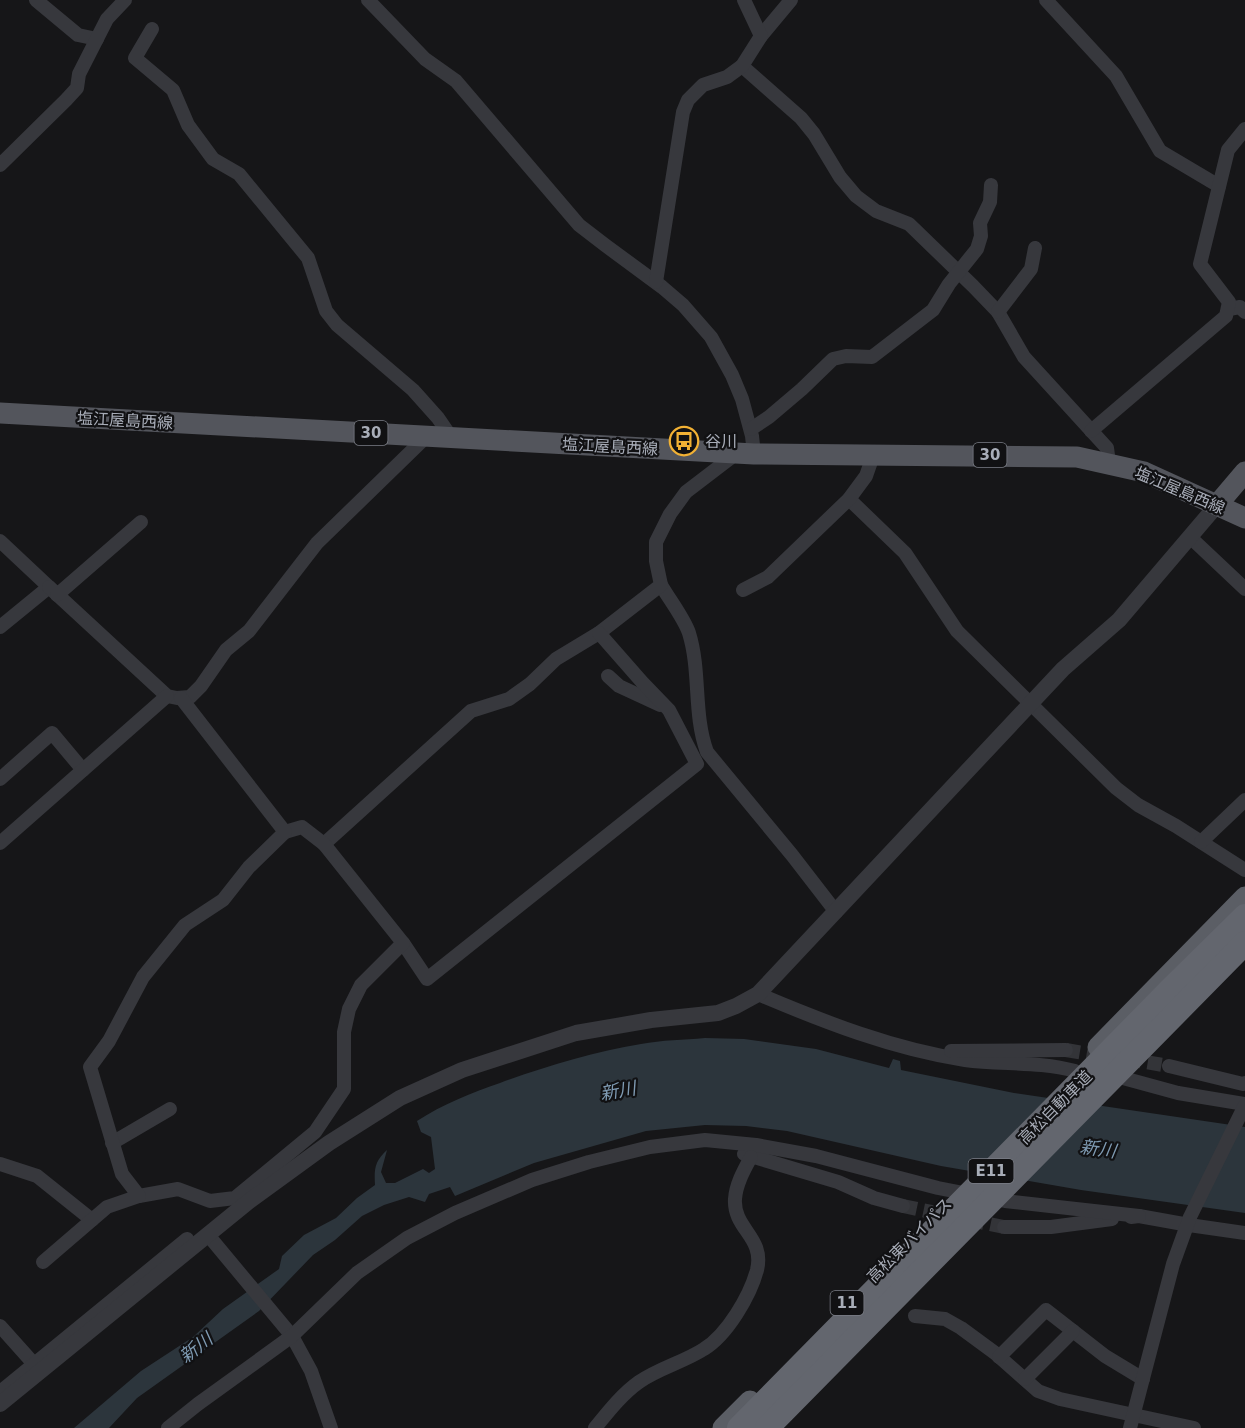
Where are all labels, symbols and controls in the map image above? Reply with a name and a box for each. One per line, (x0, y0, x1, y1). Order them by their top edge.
street label: 塩江屋島西線 (77, 408, 173, 432)
road number: 30 (354, 421, 388, 445)
bus stop icon: 谷川 (668, 425, 700, 457)
place label: 谷川 (705, 432, 737, 451)
street label: 塩江屋島西線 (562, 434, 658, 458)
road number: 30 (974, 443, 1006, 467)
street label: 塩江屋島西線 (1132, 463, 1228, 518)
street label: 高松自動車道 (1015, 1067, 1096, 1148)
water label: 新川 (598, 1077, 639, 1104)
water label: 新川 (1079, 1136, 1119, 1162)
road number: E11 (968, 1159, 1014, 1183)
street label: 高松東バイパス (863, 1194, 956, 1287)
road number: 11 (830, 1291, 864, 1315)
water label: 新川 (175, 1327, 218, 1367)

